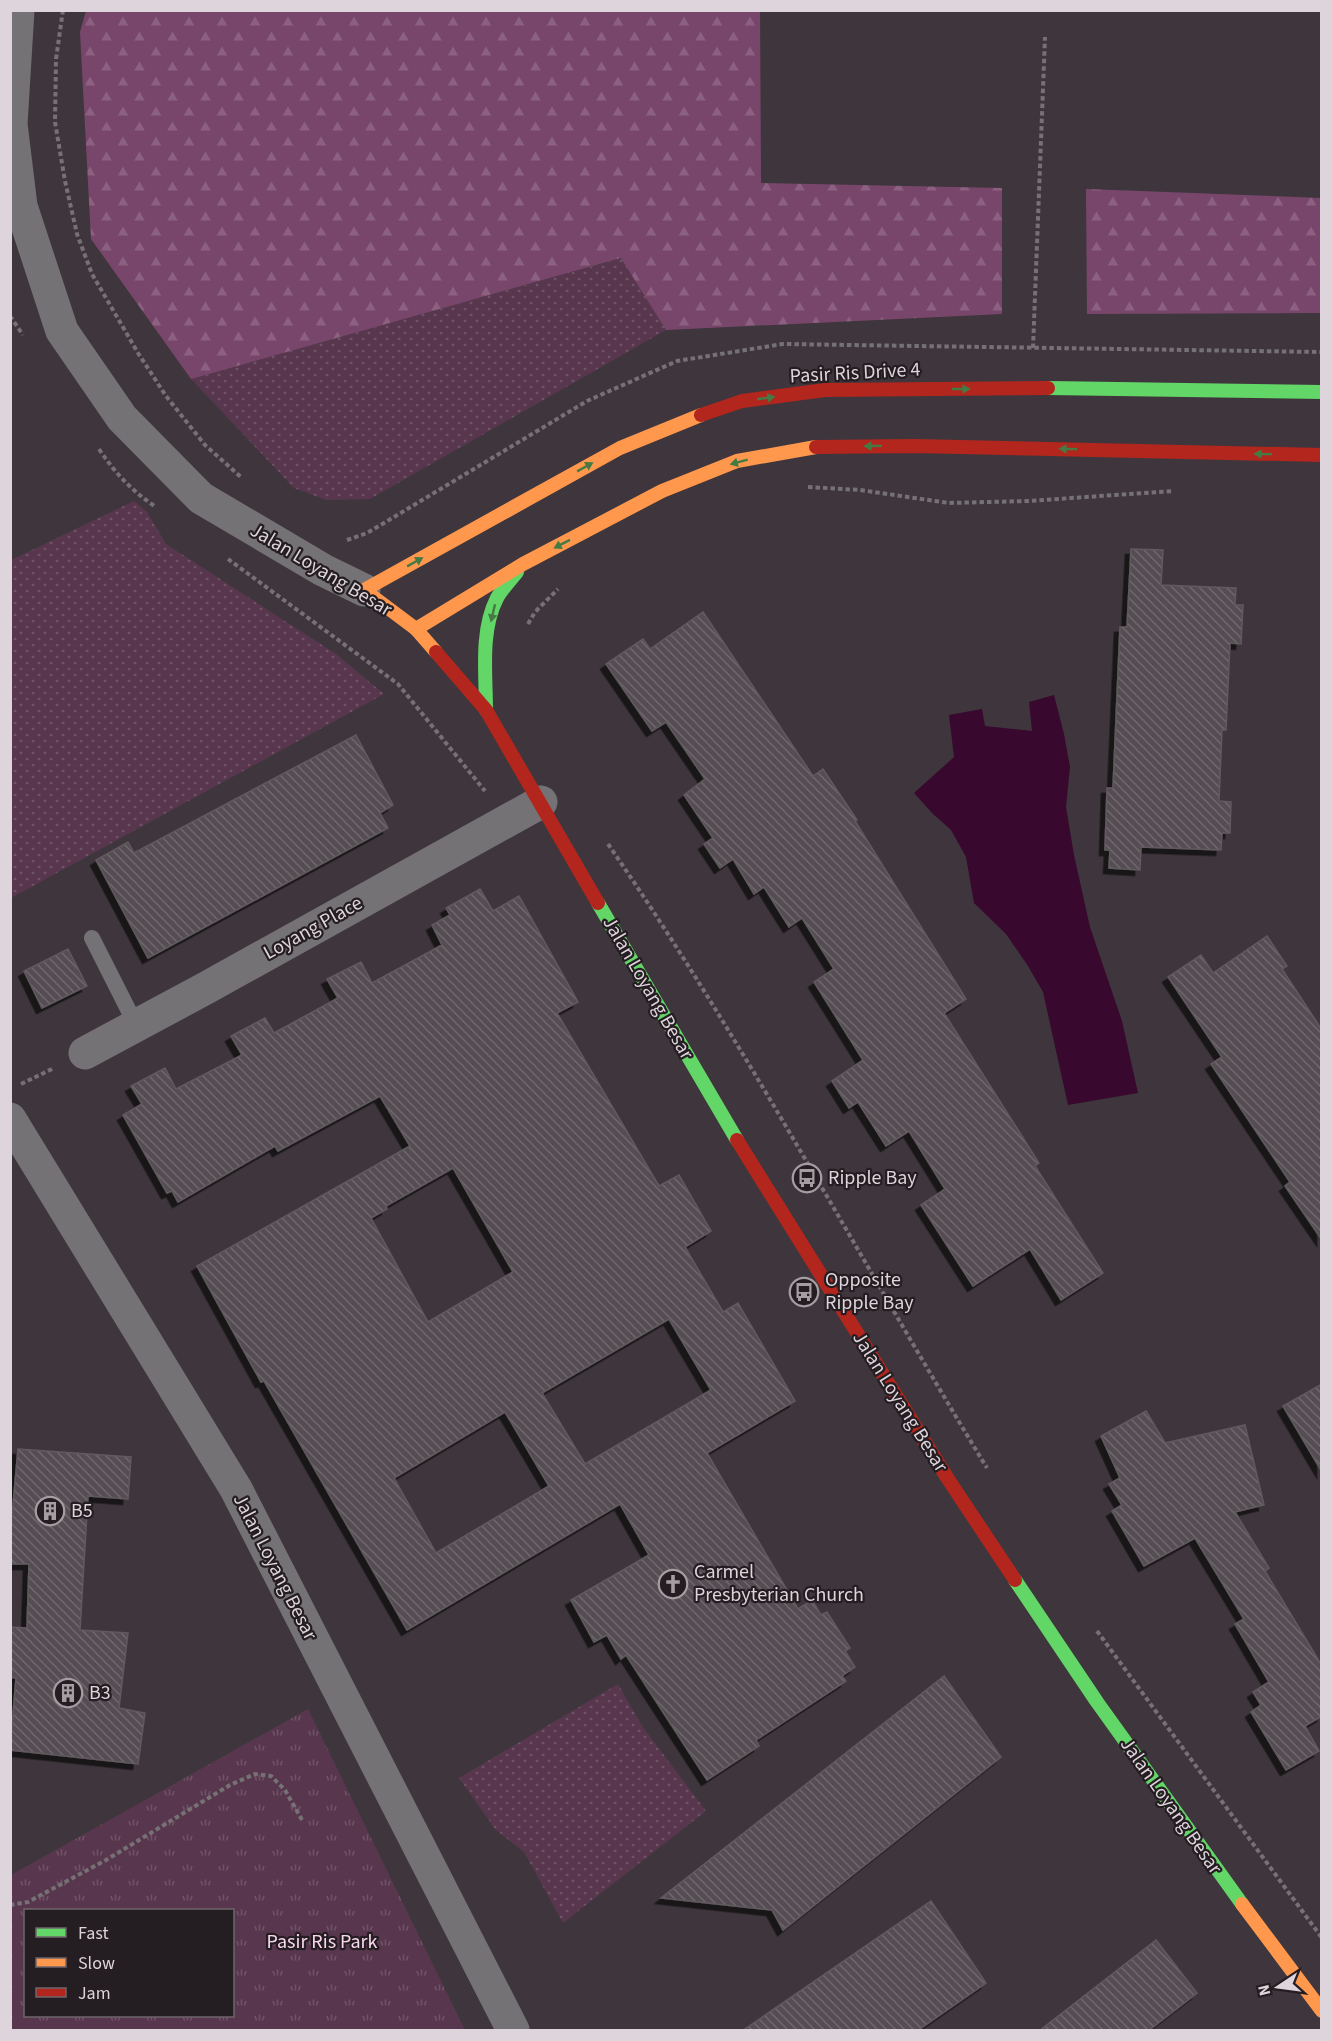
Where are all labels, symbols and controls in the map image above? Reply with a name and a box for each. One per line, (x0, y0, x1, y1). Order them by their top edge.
street label: Pasir Ris Drive 4 (789, 356, 921, 390)
one-way arrow (951, 384, 970, 394)
one-way arrow (757, 393, 776, 402)
one-way arrow (864, 442, 883, 451)
one-way arrow (1059, 444, 1078, 454)
one-way arrow (1254, 449, 1273, 458)
one-way arrow (730, 458, 748, 467)
one-way arrow (577, 462, 594, 472)
street label: Jalan Loyang Besar (245, 516, 397, 624)
one-way arrow (553, 538, 571, 548)
one-way arrow (407, 557, 424, 567)
one-way arrow (487, 604, 497, 622)
street label: Loyang Place (258, 889, 368, 967)
street label: Jalan Loyang Besar (596, 911, 700, 1065)
bus stop icon: Ripple Bay (791, 1162, 823, 1194)
place label: Ripple Bay (828, 1164, 917, 1192)
place label: Opposite Ripple Bay (825, 1266, 914, 1317)
bus stop icon: Opposite Ripple Bay (788, 1276, 820, 1308)
street label: Jalan Loyang Besar (845, 1326, 955, 1478)
street label: Jalan Loyang Besar (226, 1489, 324, 1645)
building icon: B5 (34, 1495, 66, 1527)
place label: B5 (71, 1497, 93, 1525)
place label: Carmel Presbyterian Church (694, 1558, 864, 1609)
church icon: Carmel Presbyterian Church (657, 1568, 689, 1600)
building icon: B3 (52, 1677, 84, 1709)
place label: B3 (89, 1679, 111, 1707)
street label: Jalan Loyang Besar (1113, 1732, 1229, 1880)
legend (24, 1909, 234, 2017)
text: Fast (78, 1921, 109, 1946)
park label: Pasir Ris Park (267, 1928, 378, 1956)
text: Slow (78, 1951, 115, 1976)
north arrow (1248, 1957, 1308, 2017)
text: Jam (78, 1981, 111, 2006)
text: N (1252, 1982, 1276, 1998)

